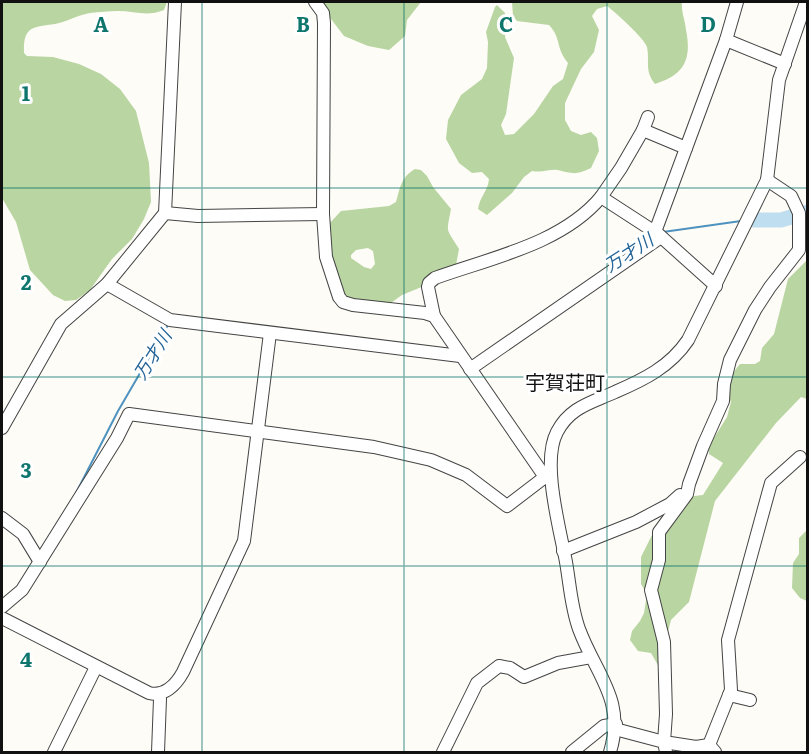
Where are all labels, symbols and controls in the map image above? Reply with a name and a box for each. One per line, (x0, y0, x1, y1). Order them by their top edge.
text: A (93, 8, 109, 38)
text: B (296, 8, 310, 38)
text: C (499, 8, 513, 38)
text: D (700, 8, 716, 38)
text: 1 (22, 77, 30, 107)
water label: 万才川 (598, 225, 660, 278)
text: 2 (21, 266, 32, 296)
water label: 万才川 (126, 322, 179, 384)
district label: 宇賀荘町 (525, 366, 605, 396)
text: 3 (20, 454, 32, 484)
text: 4 (20, 643, 32, 673)

